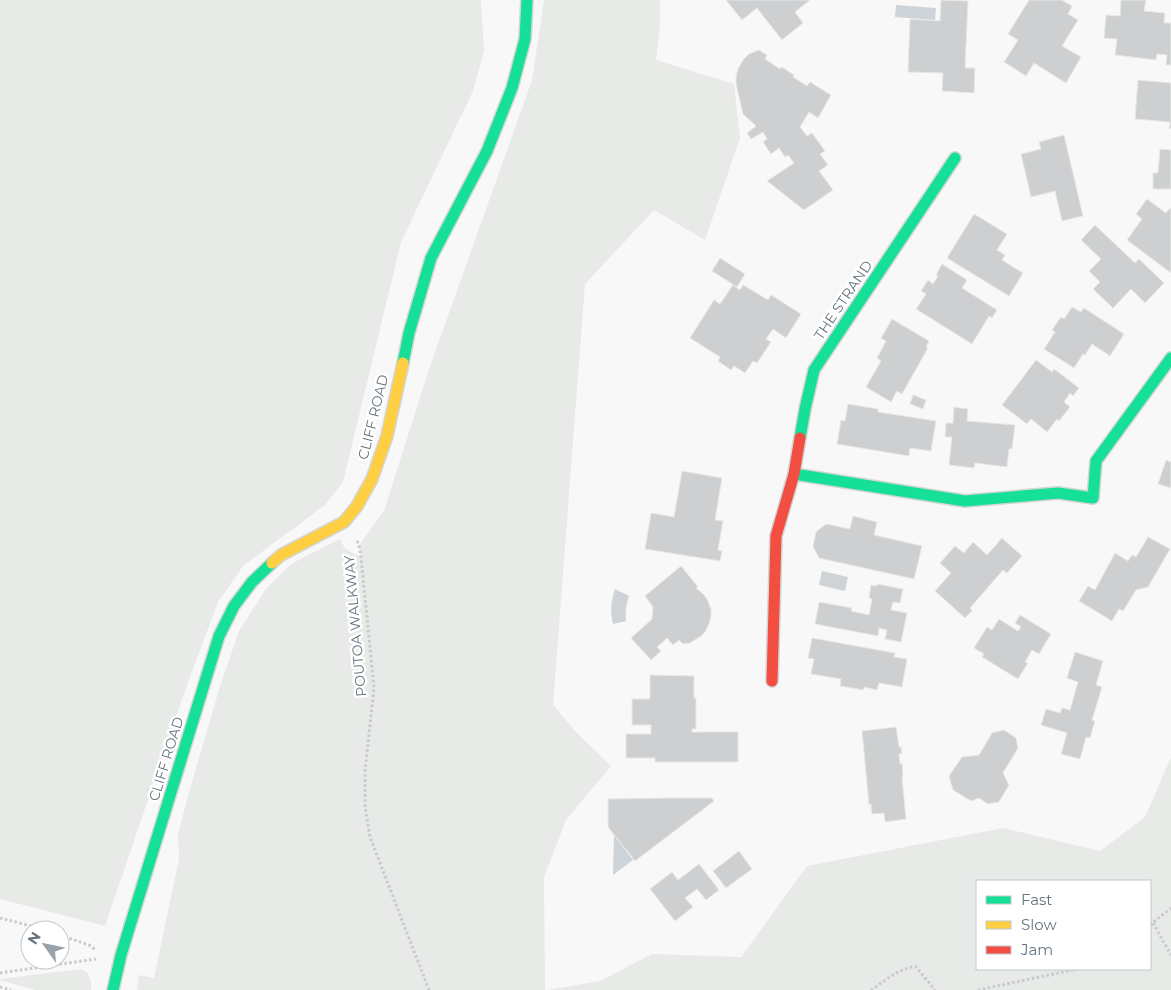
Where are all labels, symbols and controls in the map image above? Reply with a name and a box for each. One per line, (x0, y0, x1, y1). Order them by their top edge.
street label: THE STRAND (810, 257, 876, 343)
street label: CLIFF ROAD (354, 373, 392, 461)
street label: POUTOA WALKWAY (340, 554, 370, 697)
street label: CLIFF ROAD (145, 715, 187, 803)
legend (976, 880, 1151, 970)
text: Fast (1021, 890, 1052, 909)
text: Slow (1021, 915, 1057, 934)
north arrow (20, 920, 70, 970)
text: N (23, 928, 45, 948)
text: Jam (1020, 940, 1053, 959)

